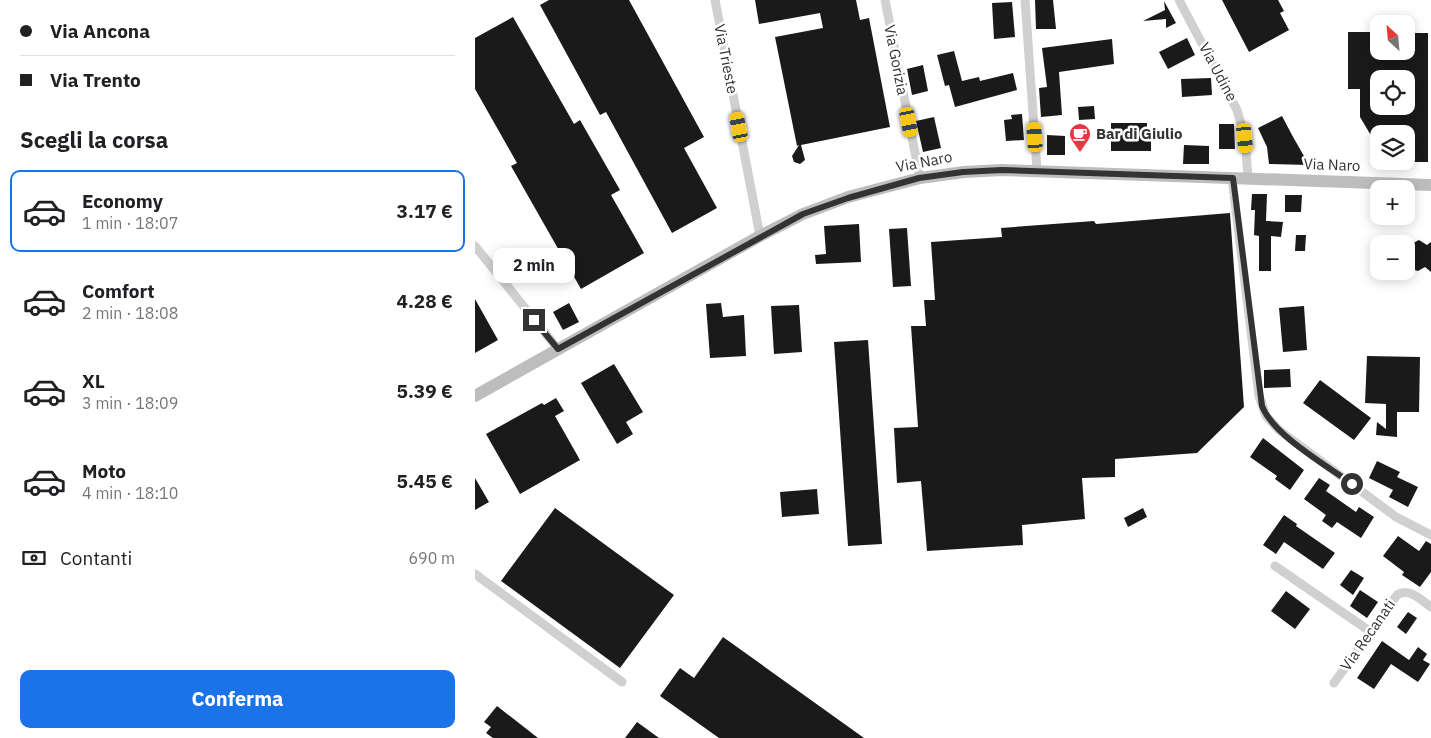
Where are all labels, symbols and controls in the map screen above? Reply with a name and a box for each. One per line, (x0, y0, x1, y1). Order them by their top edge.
north arrow (1370, 15, 1415, 60)
map controls (1370, 15, 1415, 280)
text: Via Ancona (50, 19, 150, 43)
street label: Via Trieste (710, 22, 743, 95)
street label: Via Gorizia (880, 23, 913, 97)
street label: Via Udine (1195, 39, 1242, 104)
text: Via Trento (50, 68, 141, 92)
button: locate (1370, 70, 1415, 115)
car (898, 106, 919, 138)
car (728, 111, 749, 143)
car (1026, 122, 1043, 152)
cafe icon: Bar di Giulio (1068, 122, 1092, 153)
car (1235, 122, 1254, 154)
place label: Bar di Giulio (1096, 124, 1182, 143)
text: Scegli la corsa (20, 125, 168, 154)
button: layers (1370, 125, 1415, 170)
street label: Via Naro (894, 147, 954, 176)
street label: Via Naro (1303, 154, 1361, 175)
button: + (1370, 180, 1415, 225)
icon: car (22, 189, 67, 234)
text: Economy (82, 189, 163, 213)
text: 3.17 € (397, 199, 453, 223)
text: 1 min · 18:07 (82, 213, 178, 233)
button: − (1370, 235, 1415, 280)
callout: 2 min (493, 248, 575, 282)
text: 2 min (513, 255, 555, 275)
icon: car (22, 279, 67, 324)
text: Comfort (82, 279, 155, 303)
text: 4.28 € (397, 289, 453, 313)
text: 2 min · 18:08 (82, 303, 178, 323)
route end (523, 309, 545, 331)
icon: car (22, 369, 67, 414)
text: XL (82, 369, 105, 393)
text: 5.39 € (397, 379, 453, 403)
text: 3 min · 18:09 (82, 393, 178, 413)
icon: car (22, 459, 67, 504)
text: Moto (82, 459, 126, 483)
text: 5.45 € (397, 469, 453, 493)
route start (1341, 473, 1363, 495)
text: 4 min · 18:10 (82, 483, 178, 503)
icon: cash (20, 544, 48, 572)
text: Contanti (60, 546, 132, 570)
text: 690 m (408, 548, 455, 568)
street label: Via Recanati (1336, 595, 1399, 674)
button: Conferma (20, 670, 455, 728)

